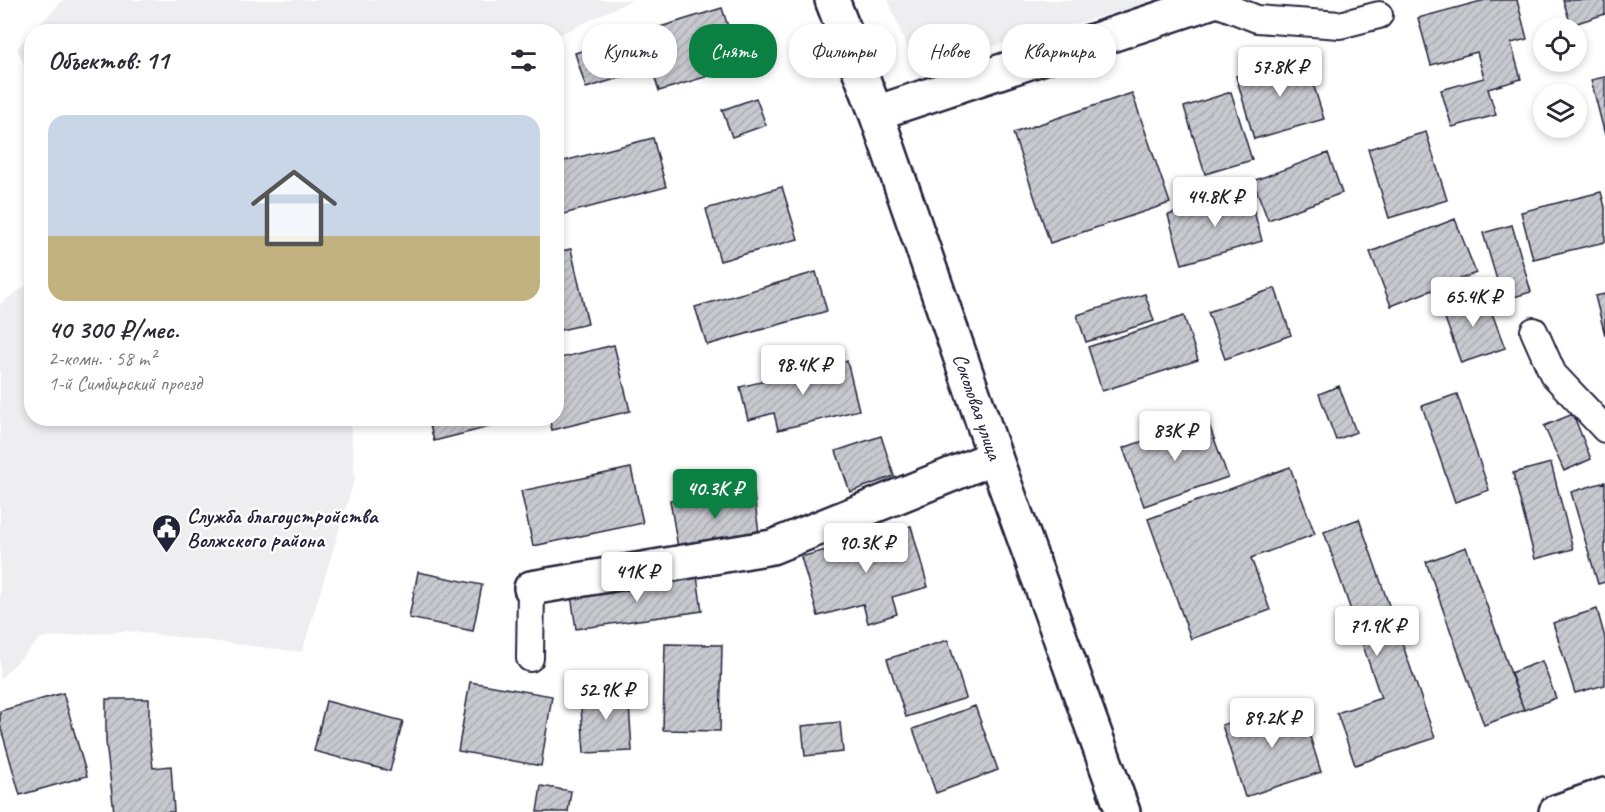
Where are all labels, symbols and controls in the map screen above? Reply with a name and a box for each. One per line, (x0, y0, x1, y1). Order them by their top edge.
map controls (1533, 18, 1587, 138)
button: locate (1533, 18, 1587, 72)
chip: Купить (582, 24, 677, 78)
chip: Снять (689, 24, 777, 78)
chip: Фильтры (789, 24, 896, 78)
chip: Новое (908, 24, 990, 78)
chip: Квартира (1002, 24, 1116, 78)
text: Объектов: 11 (48, 44, 168, 77)
icon: filters (507, 44, 540, 77)
pin: 57.8K ₽ (1225, 47, 1335, 98)
text: 57.8K ₽ (1252, 54, 1308, 79)
button: layers (1533, 84, 1587, 138)
icon: home (240, 154, 348, 262)
pin: 44.8K ₽ (1160, 177, 1270, 228)
text: 44.8K ₽ (1187, 184, 1243, 209)
pin: 65.4K ₽ (1418, 277, 1528, 328)
text: 65.4K ₽ (1445, 284, 1501, 309)
text: 40 300 ₽/мес. (48, 313, 179, 346)
pin: 98.4K ₽ (748, 345, 858, 396)
text: 2-комн. · 58 m² (48, 346, 156, 371)
street label: Соколовая улица (947, 350, 1008, 465)
text: 98.4K ₽ (775, 352, 831, 377)
text: 1-й Симбирский проезд (48, 371, 202, 396)
pin: 83K ₽ (1133, 411, 1217, 462)
text: 83K ₽ (1153, 418, 1197, 443)
pin: 40.3K ₽ (660, 469, 770, 520)
text: 40.3K ₽ (687, 476, 743, 501)
place label: Служба благоустройства Волжского района (187, 503, 379, 553)
public building icon: Служба благоустройства Волжского района (150, 512, 182, 554)
pin: 90.3K ₽ (811, 523, 921, 574)
text: 90.3K ₽ (838, 530, 894, 555)
pin: 41K ₽ (595, 552, 679, 603)
text: 41K ₽ (615, 559, 659, 584)
pin: 71.9K ₽ (1322, 606, 1432, 657)
text: 71.9K ₽ (1349, 613, 1405, 638)
pin: 52.9K ₽ (551, 670, 661, 721)
text: 52.9K ₽ (578, 677, 634, 702)
pin: 89.2K ₽ (1217, 698, 1327, 749)
text: 89.2K ₽ (1244, 705, 1300, 730)

